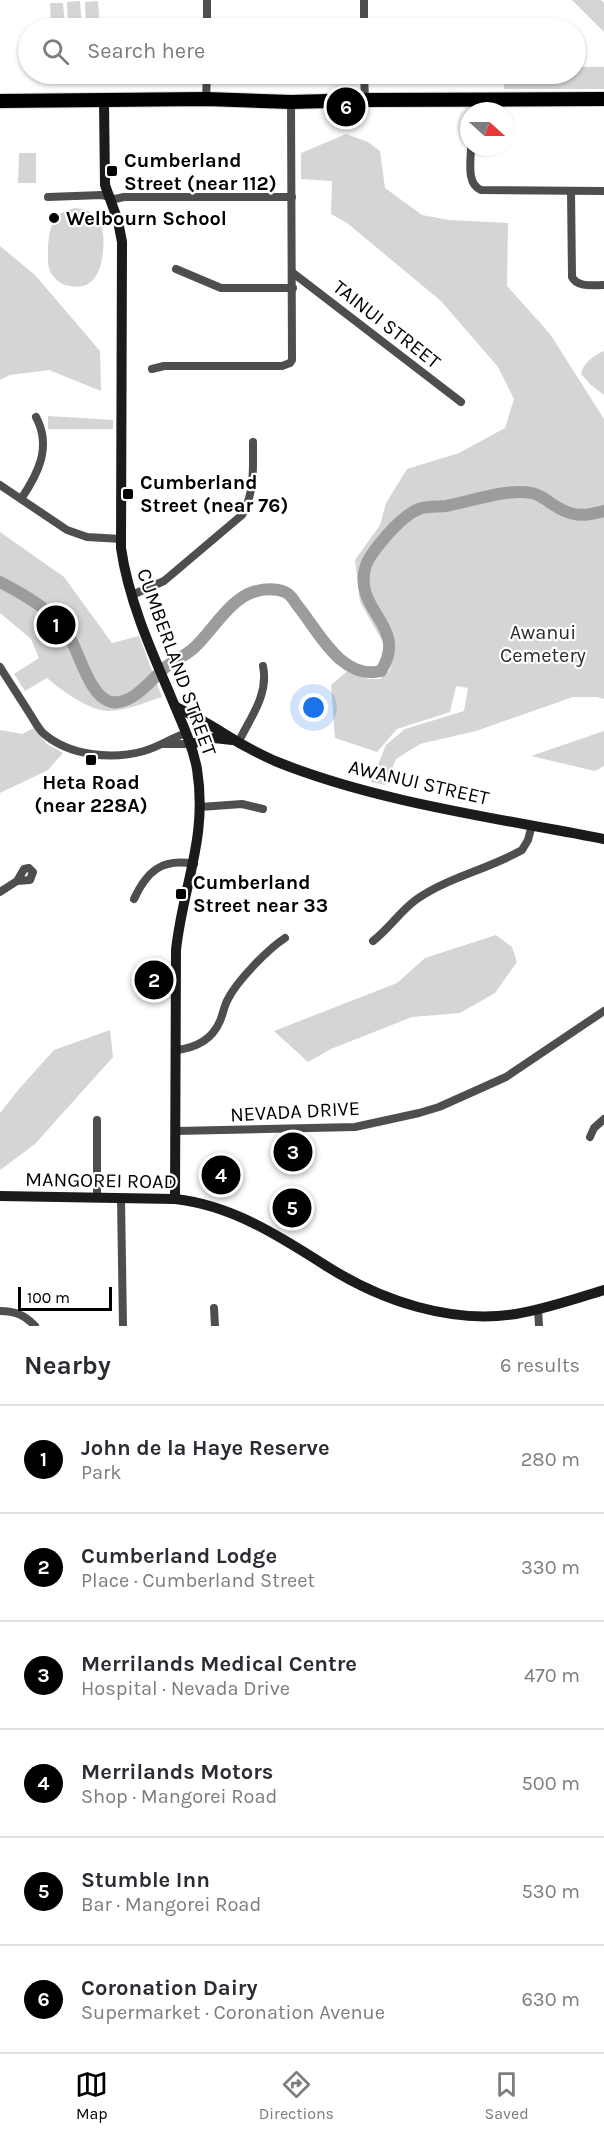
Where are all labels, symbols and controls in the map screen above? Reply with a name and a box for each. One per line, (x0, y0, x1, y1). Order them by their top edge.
search box (18, 18, 586, 84)
icon: search (39, 35, 72, 68)
text: Search here (87, 38, 205, 64)
pin: 6 (326, 84, 366, 130)
north arrow (460, 102, 514, 156)
place label: Cumberland Street (near 112) (124, 149, 277, 195)
marker: Cumberland Street (near 112) (105, 164, 119, 178)
place label: Welbourn School (66, 207, 227, 230)
marker: Welbourn School (47, 211, 61, 225)
street label: TAINUI STREET (328, 275, 445, 374)
place label: Cumberland Street (near 76) (140, 471, 288, 517)
marker: Cumberland Street (near 76) (121, 487, 135, 501)
street label: CUMBERLAND STREET (132, 565, 221, 759)
pin: 1 (36, 602, 76, 648)
park label: Awanui Cemetery (500, 621, 586, 667)
your location (299, 693, 328, 722)
marker: Heta Road (near 228A) (84, 753, 98, 767)
street label: AWANUI STREET (346, 755, 491, 810)
place label: Heta Road (near 228A) (34, 771, 148, 817)
place label: Cumberland Street near 33 (193, 871, 328, 917)
marker: Cumberland Street near 33 (174, 887, 188, 901)
pin: 2 (134, 958, 174, 1002)
street label: NEVADA DRIVE (230, 1097, 361, 1126)
pin: 3 (274, 1130, 312, 1174)
pin: 4 (202, 1152, 240, 1198)
street label: MANGOREI ROAD (25, 1168, 177, 1193)
pin: 5 (272, 1186, 312, 1230)
scale bar (18, 1284, 112, 1312)
text: 100 m (27, 1288, 70, 1307)
text: Nearby (24, 1350, 111, 1381)
text: 6 results (500, 1354, 580, 1377)
text: John de la Haye Reserve (81, 1435, 330, 1461)
text: 1 (40, 1448, 47, 1471)
text: 280 m (521, 1448, 580, 1471)
text: Park (81, 1461, 122, 1484)
text: Cumberland Lodge (81, 1543, 277, 1569)
text: 2 (37, 1556, 50, 1579)
text: 330 m (521, 1556, 580, 1579)
text: Place · Cumberland Street (81, 1569, 315, 1592)
text: Merrilands Medical Centre (81, 1651, 357, 1677)
text: 3 (37, 1664, 50, 1687)
text: 470 m (524, 1664, 580, 1687)
text: Hospital · Nevada Drive (81, 1677, 290, 1700)
text: Merrilands Motors (81, 1759, 273, 1785)
text: 4 (38, 1772, 49, 1795)
text: 500 m (522, 1772, 580, 1795)
text: Shop · Mangorei Road (81, 1785, 277, 1808)
text: Stumble Inn (81, 1867, 210, 1893)
text: 5 (38, 1880, 49, 1903)
text: 530 m (522, 1880, 580, 1903)
text: Bar · Mangorei Road (81, 1893, 261, 1916)
text: Coronation Dairy (81, 1975, 258, 2001)
text: 6 (37, 1988, 50, 2011)
text: 630 m (521, 1988, 580, 2011)
text: Supermarket · Coronation Avenue (81, 2001, 385, 2024)
tab: Map (75, 2068, 108, 2123)
tab: Directions (259, 2068, 334, 2123)
tab: Saved (485, 2068, 529, 2123)

